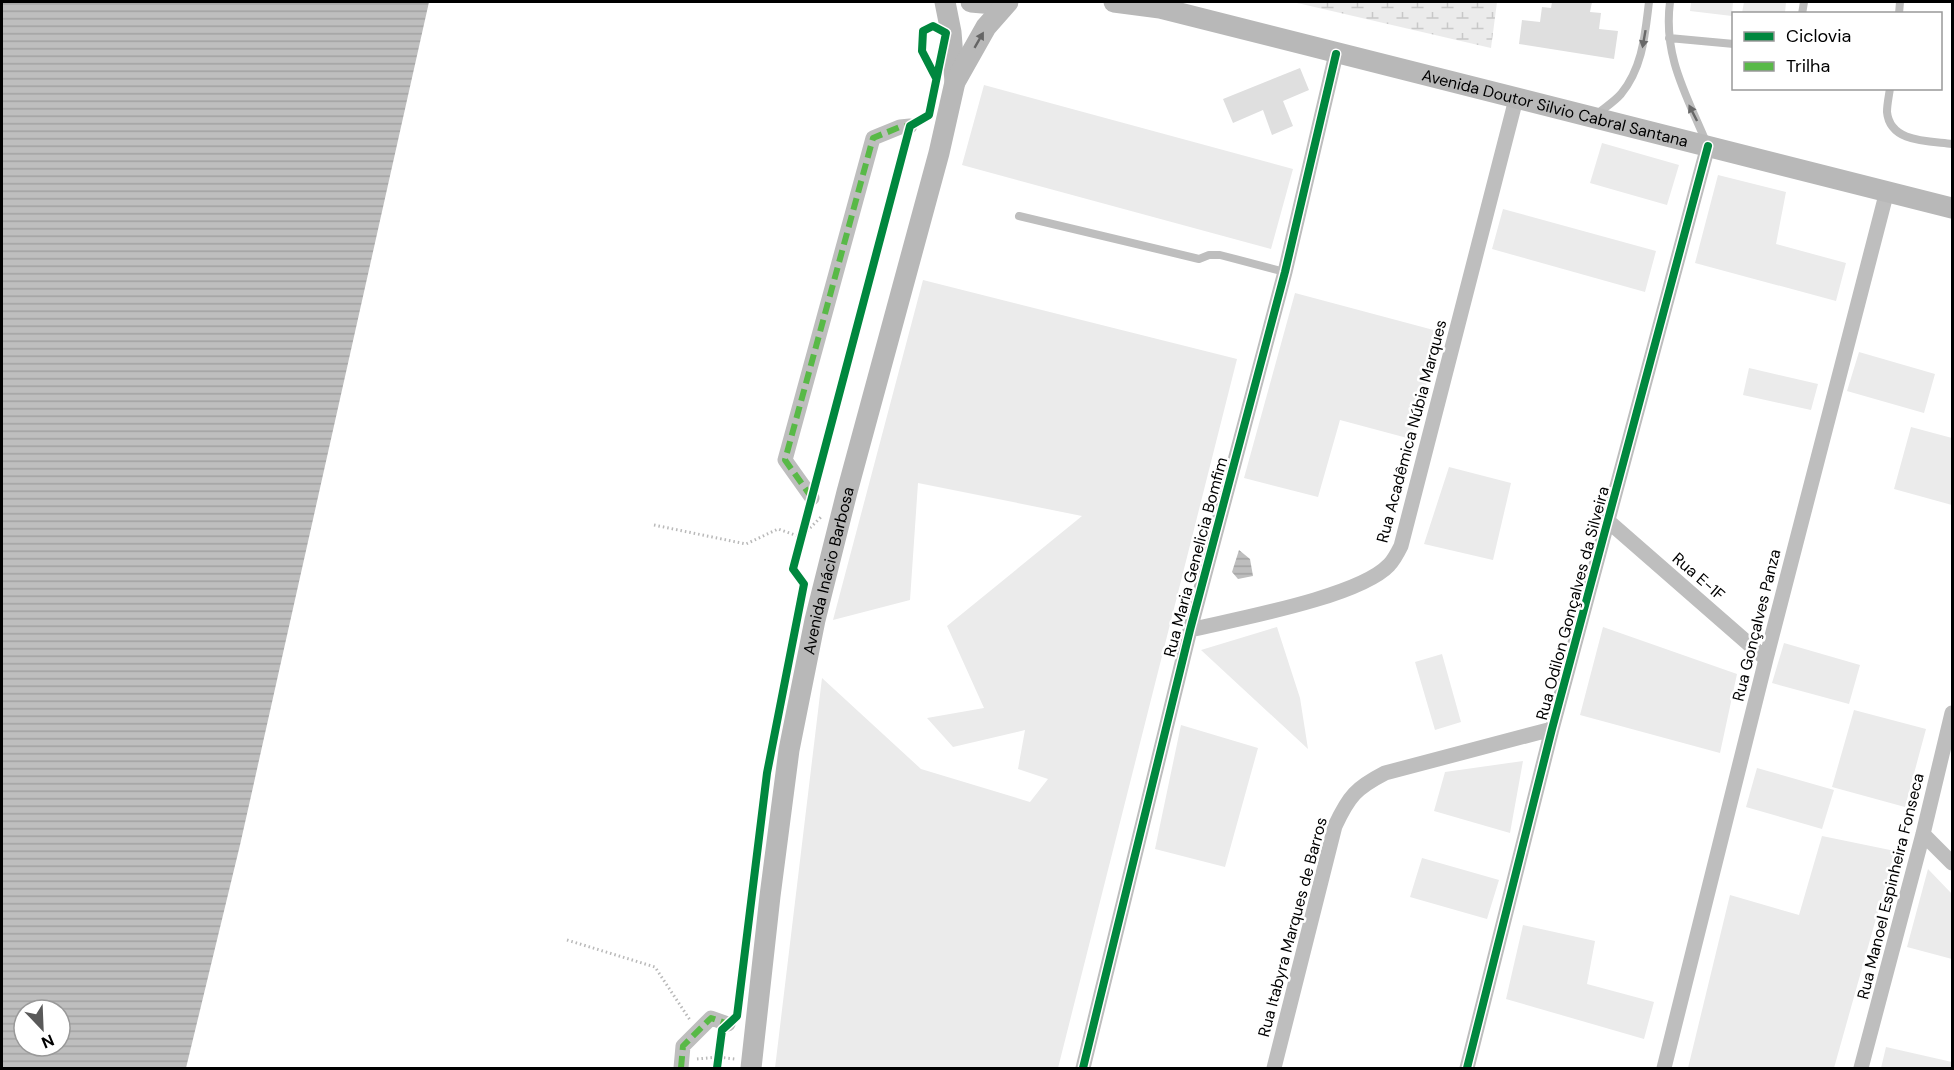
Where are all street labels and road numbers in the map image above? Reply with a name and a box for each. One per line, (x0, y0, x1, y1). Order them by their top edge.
street label: Avenida Doutor Silvio Cabral Santana (1420, 65, 1690, 152)
street label: Rua Acadêmica Núbia Marques (1372, 317, 1451, 545)
street label: Rua Maria Genelicia Bomfim (1159, 455, 1232, 659)
street label: Avenida Inácio Barbosa (798, 484, 859, 656)
street label: Rua Odilon Gonçalves da Silveira (1531, 484, 1614, 722)
street label: Rua Gonçalves Panza (1727, 547, 1786, 703)
street label: Rua E-1F (1668, 548, 1730, 605)
street label: Rua Manoel Espinheira Fonseca (1852, 771, 1929, 1001)
street label: Rua Itabyra Marques de Barros (1253, 815, 1332, 1039)

